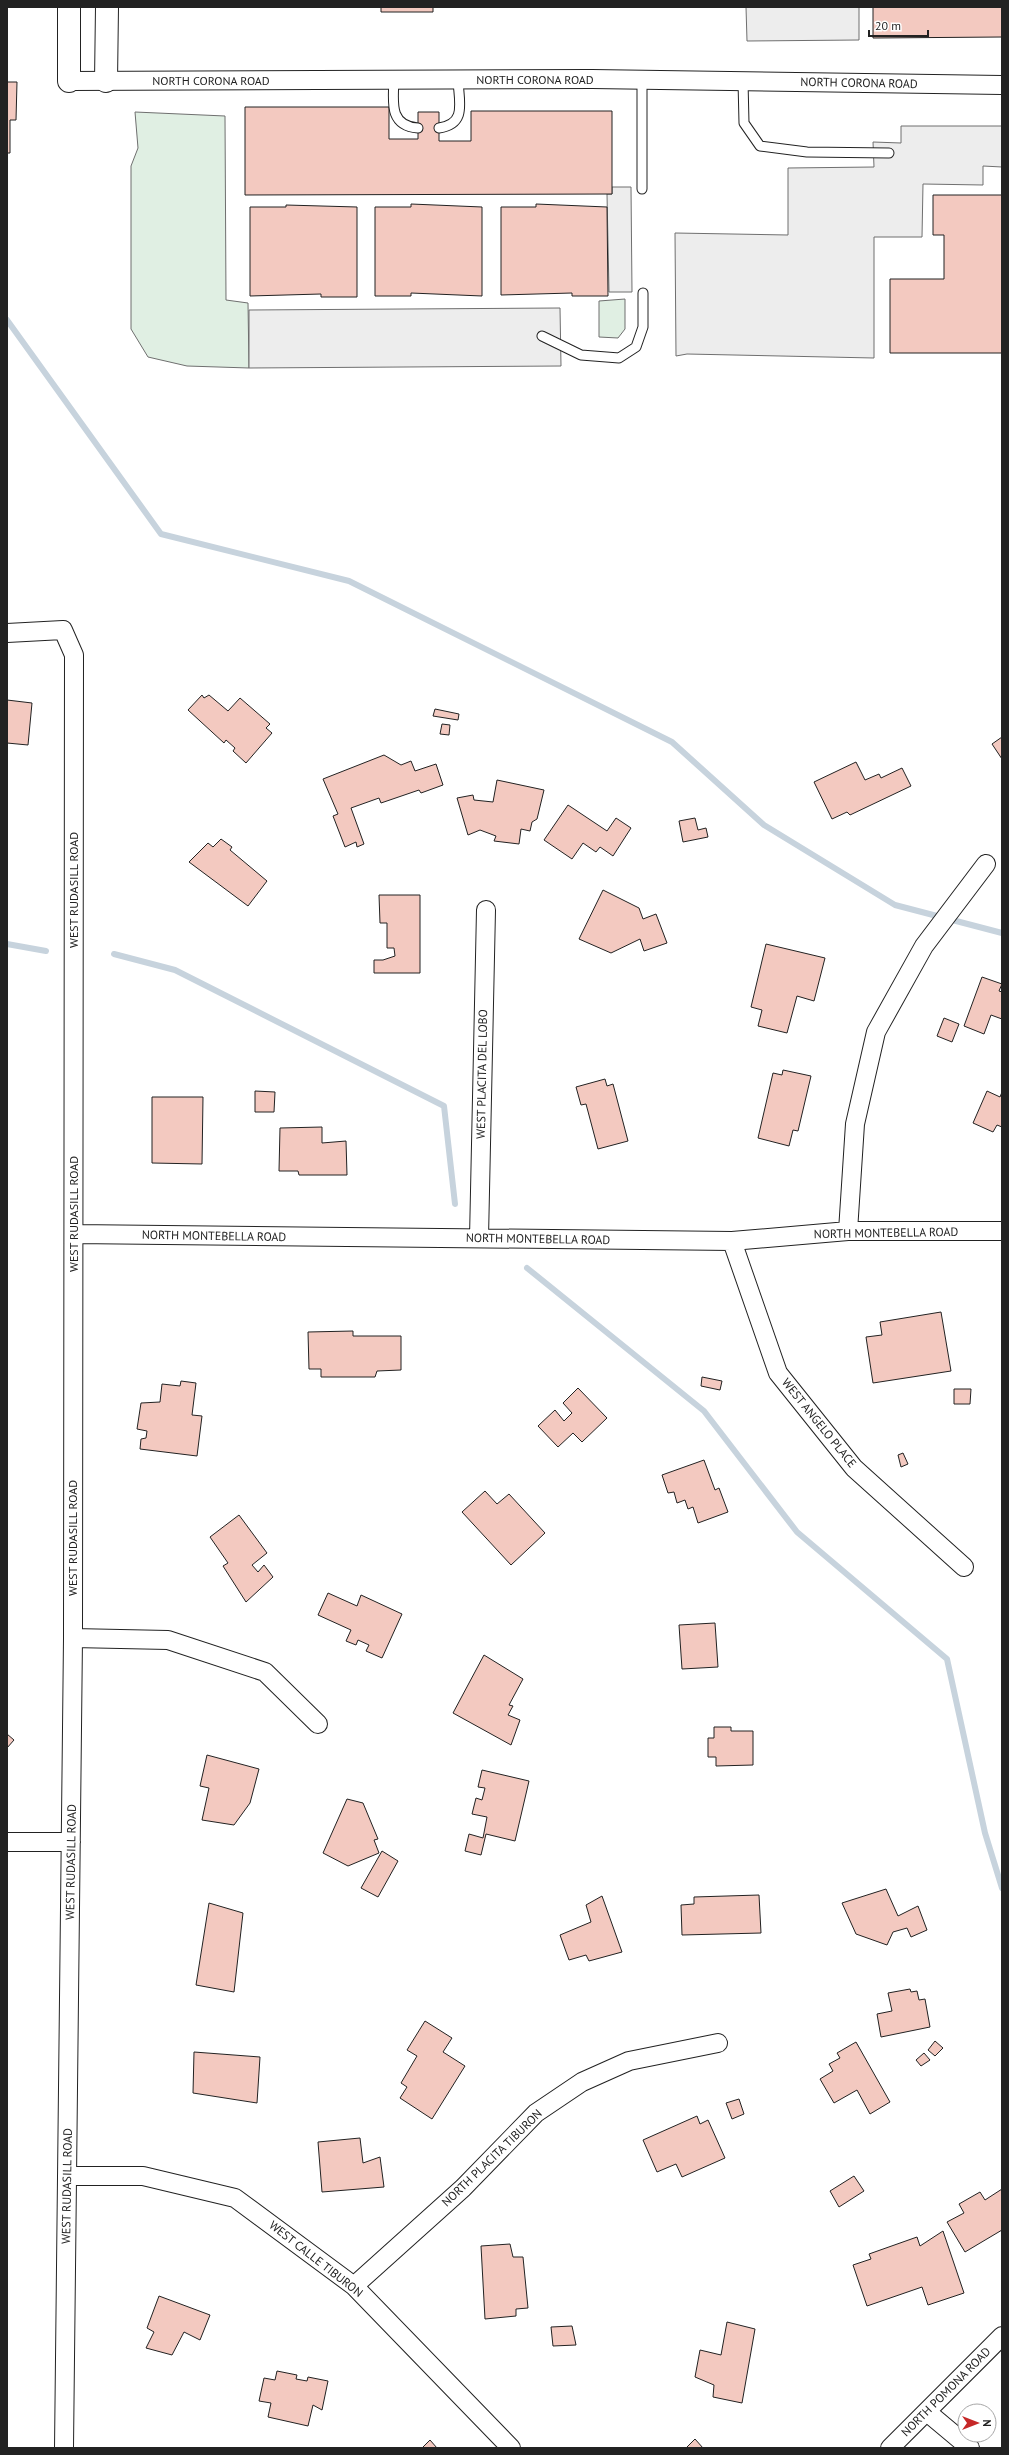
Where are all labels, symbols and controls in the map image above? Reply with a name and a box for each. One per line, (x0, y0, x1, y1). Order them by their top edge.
scale bar (869, 12, 928, 38)
text: 20 m (875, 18, 901, 33)
street label: NORTH CORONA ROAD (476, 72, 594, 87)
street label: NORTH CORONA ROAD (152, 73, 270, 88)
street label: NORTH CORONA ROAD (800, 74, 918, 91)
street label: WEST RUDASILL ROAD (66, 832, 81, 948)
street label: WEST PLACITA DEL LOBO (473, 1009, 490, 1139)
street label: WEST RUDASILL ROAD (66, 1156, 81, 1272)
street label: NORTH MONTEBELLA ROAD (814, 1224, 959, 1241)
street label: NORTH MONTEBELLA ROAD (142, 1227, 287, 1244)
street label: NORTH MONTEBELLA ROAD (466, 1230, 611, 1247)
street label: WEST ANGELO PLACE (779, 1375, 860, 1470)
street label: WEST RUDASILL ROAD (65, 1480, 80, 1596)
street label: WEST RUDASILL ROAD (62, 1804, 79, 1920)
street label: NORTH PLACITA TIBURON (438, 2106, 545, 2209)
street label: WEST RUDASILL ROAD (58, 2128, 75, 2244)
street label: WEST CALLE TIBURON (266, 2217, 366, 2300)
street label: NORTH POMONA ROAD (898, 2344, 994, 2440)
north arrow (957, 2403, 997, 2443)

